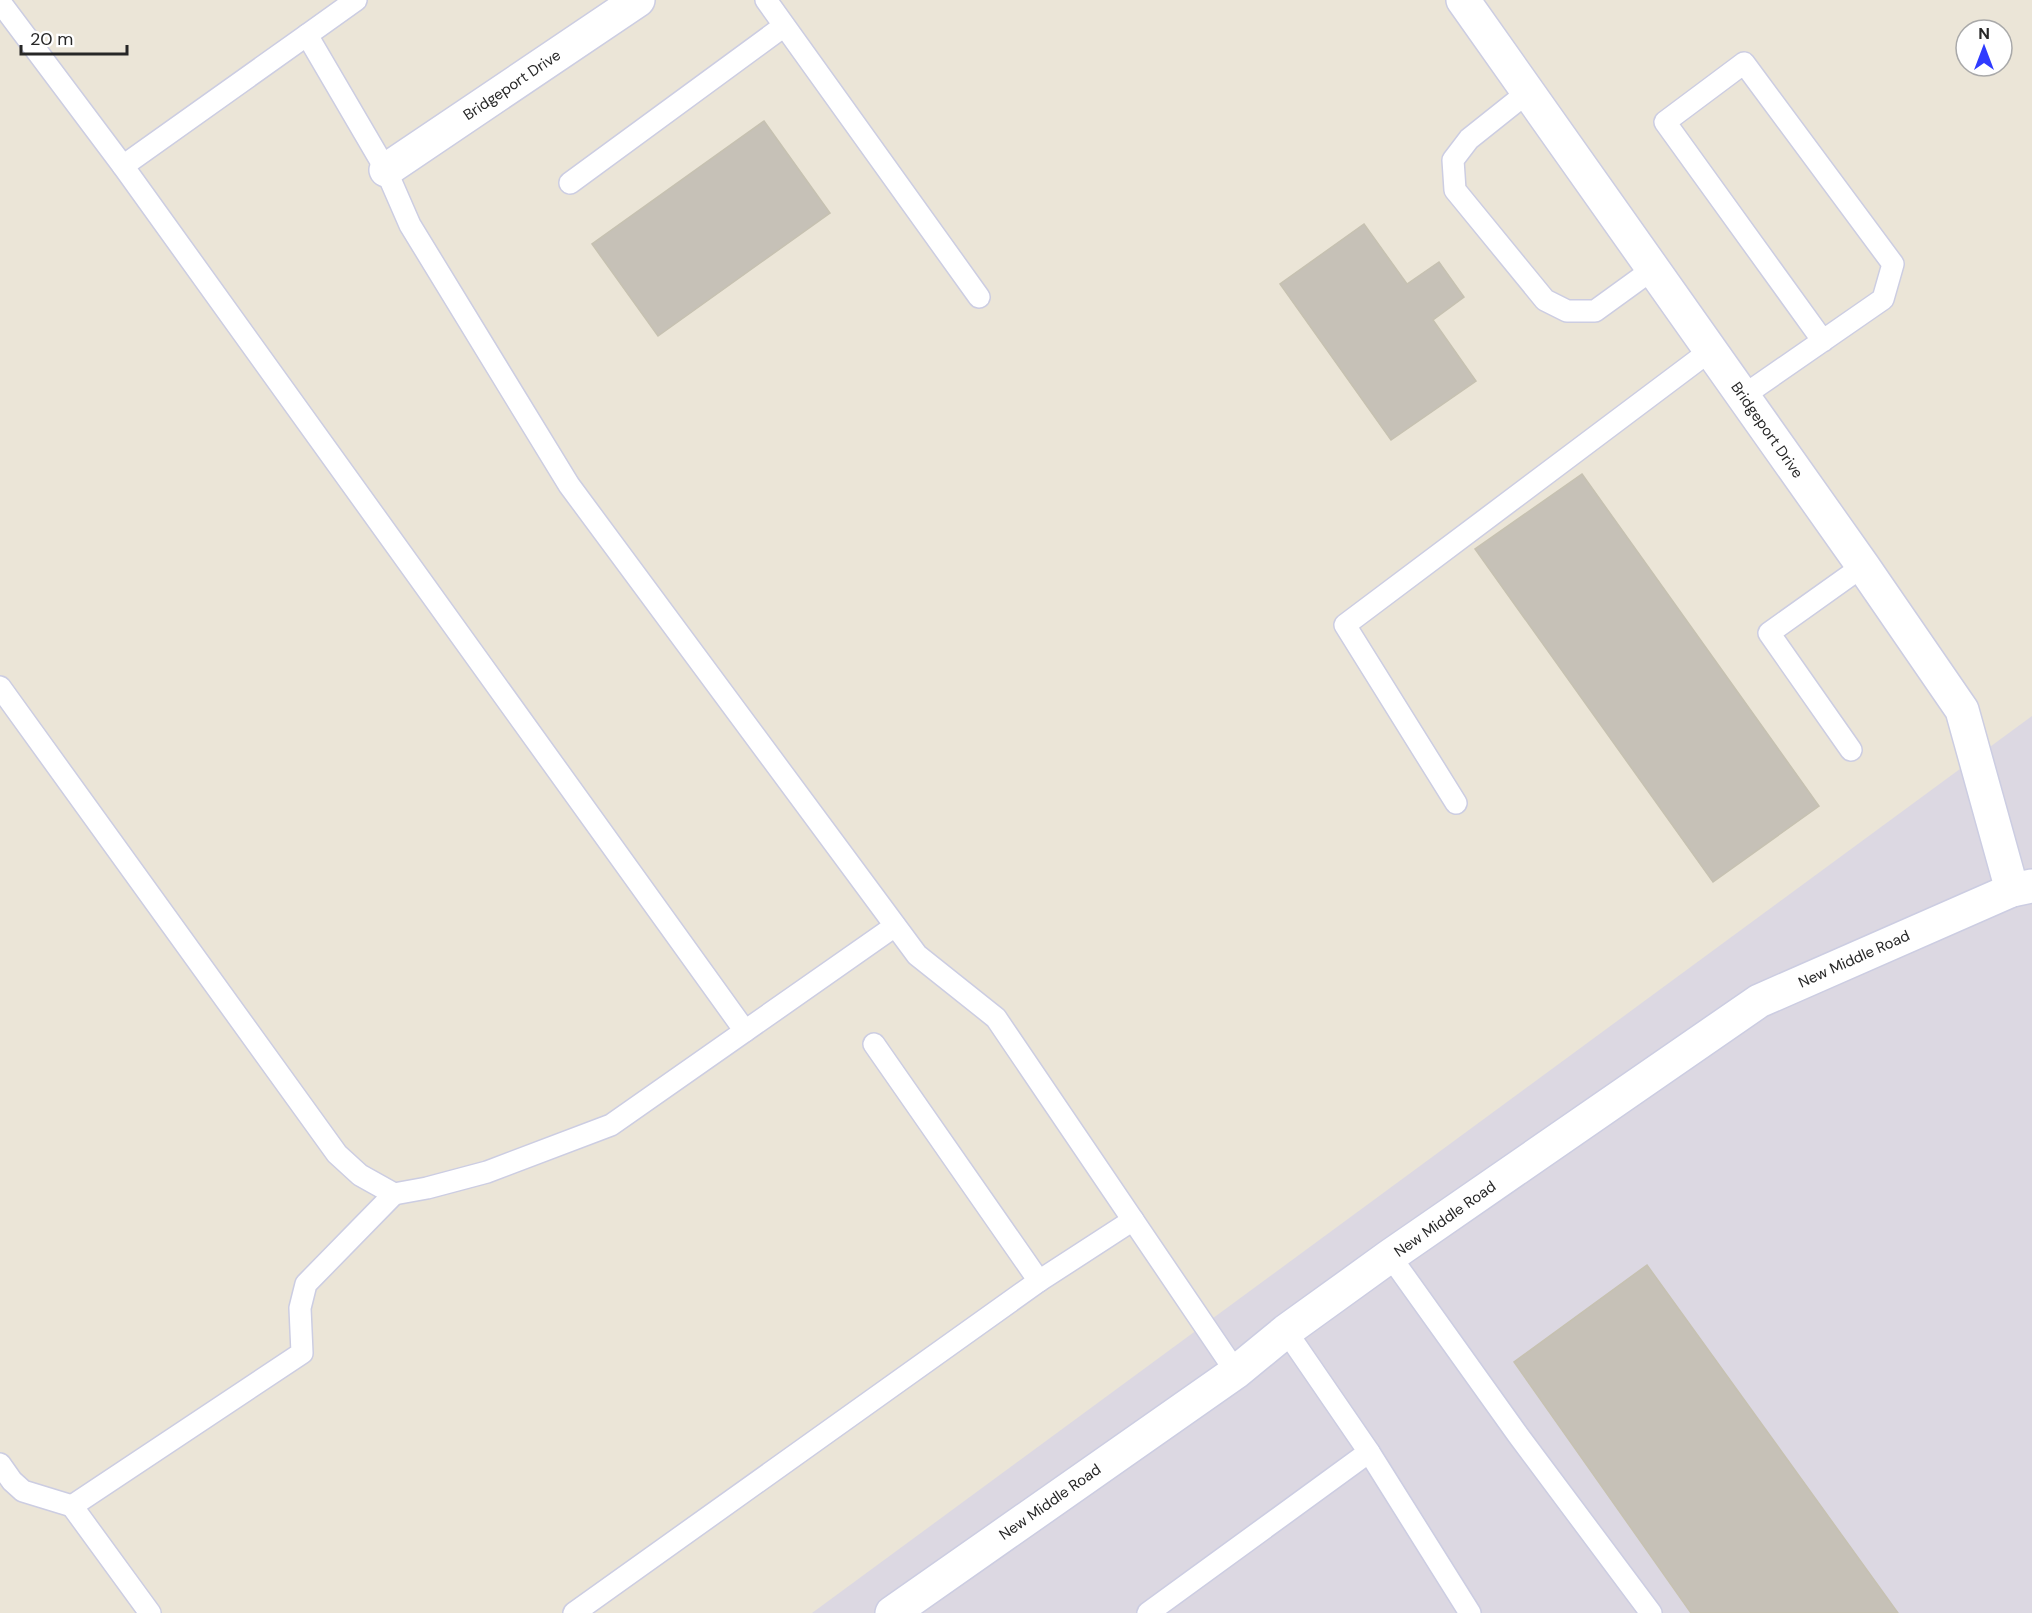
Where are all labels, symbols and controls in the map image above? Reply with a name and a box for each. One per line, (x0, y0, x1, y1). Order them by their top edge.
scale bar (21, 18, 128, 56)
north arrow (1954, 18, 2014, 78)
text: N (1978, 23, 1990, 44)
text: 20 m (30, 27, 73, 51)
street label: Bridgeport Drive (459, 45, 565, 125)
street label: Bridgeport Drive (1726, 378, 1808, 482)
street label: New Middle Road (1795, 925, 1913, 993)
street label: New Middle Road (1390, 1176, 1500, 1262)
street label: New Middle Road (995, 1459, 1105, 1545)

